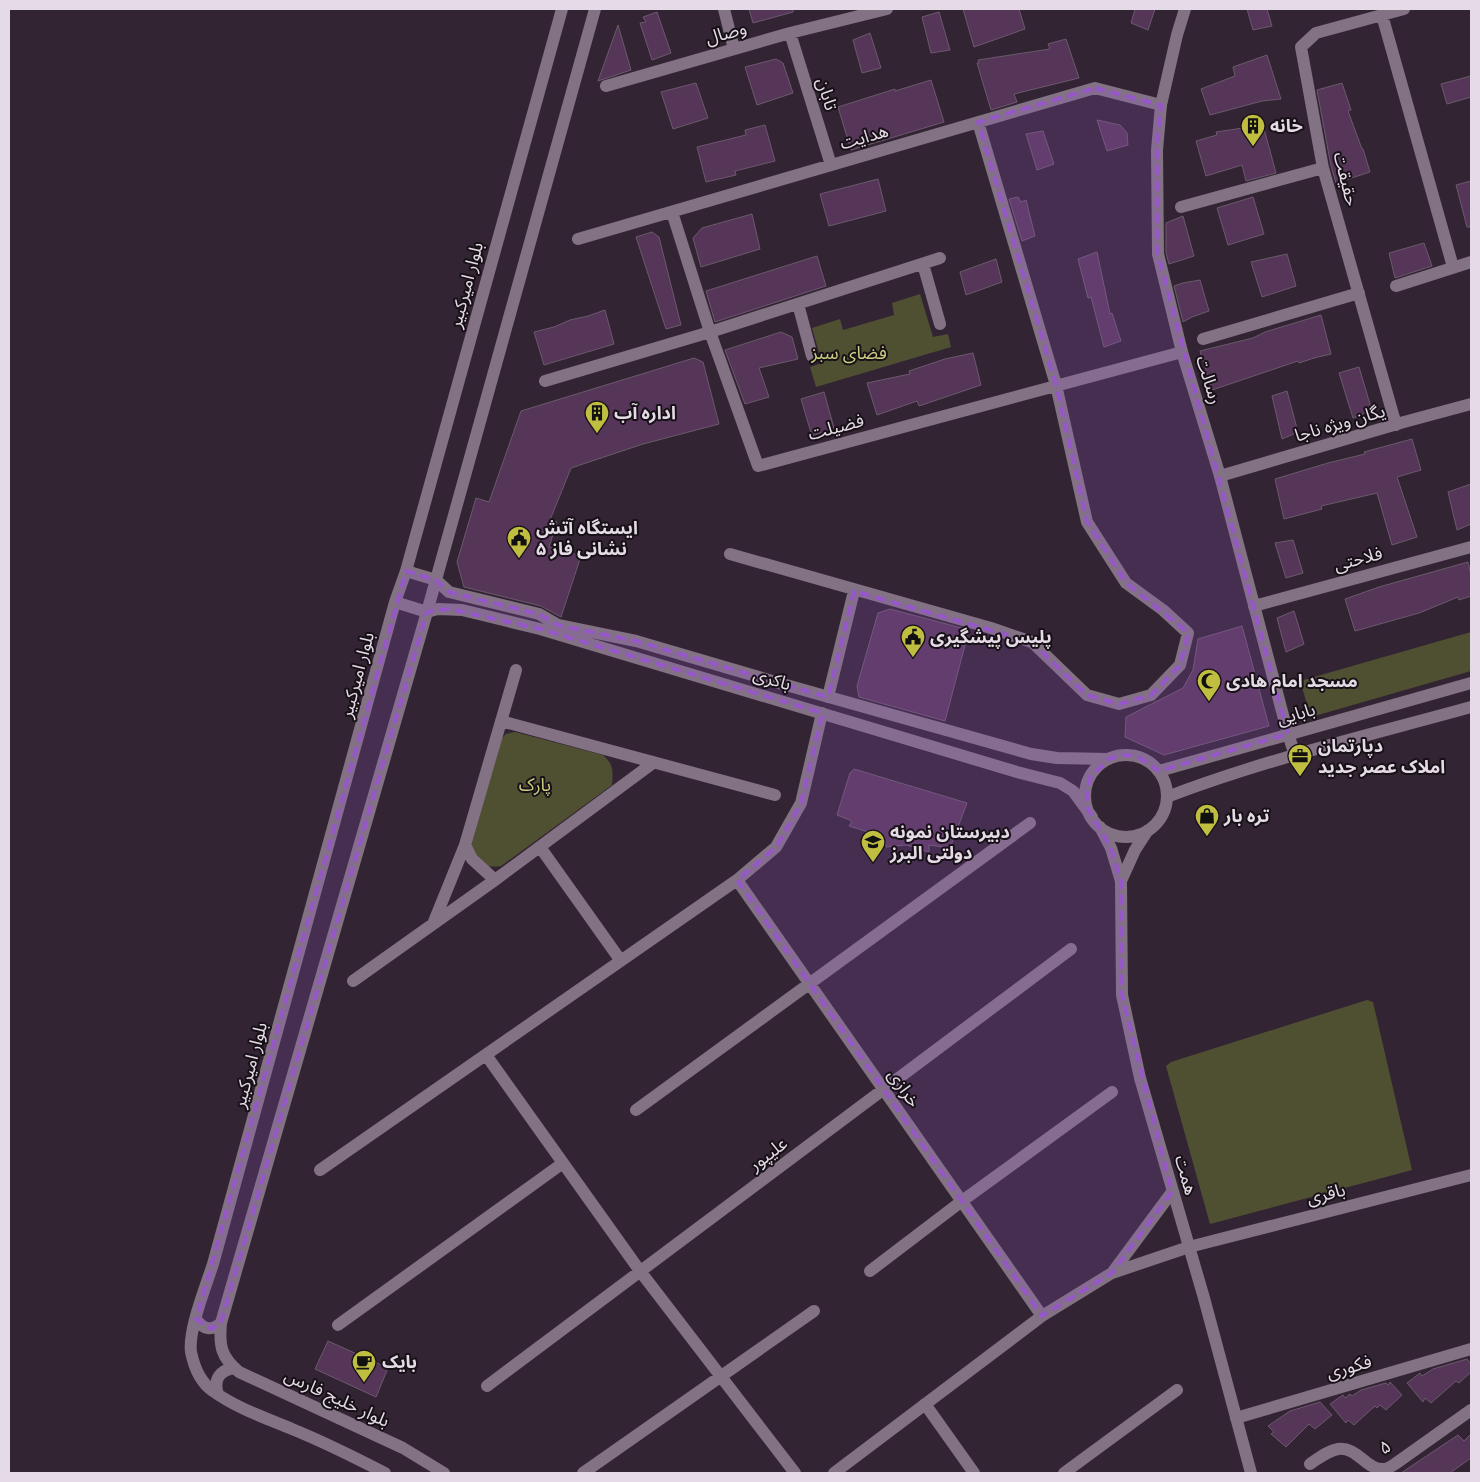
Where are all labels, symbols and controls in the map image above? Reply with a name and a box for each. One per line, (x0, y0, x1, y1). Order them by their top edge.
street label: وصال (703, 17, 749, 49)
street label: تابان (812, 75, 842, 113)
building icon: خانه (1240, 113, 1266, 147)
place label: خانه (1270, 115, 1303, 135)
street label: هدایت (837, 120, 890, 153)
street label: حقیقت (1331, 150, 1363, 208)
street label: بلوار امیرکبیر (444, 240, 488, 331)
park label: فضای سبز (810, 342, 887, 364)
street label: رسالت (1191, 353, 1227, 407)
building icon: اداره آب (584, 400, 610, 434)
street label: یگان ویژه ناجا (1292, 400, 1388, 446)
place label: اداره آب (614, 402, 676, 424)
street label: فضیلت (806, 409, 866, 443)
place label: ایستگاه آتش نشانی فاز ۵ (536, 517, 638, 560)
public building icon: ایستگاه آتش نشانی فاز ۵ (506, 525, 532, 559)
street label: فلاحتی (1331, 542, 1385, 576)
public building icon: پلیس پیشگیری (900, 624, 926, 658)
place label: پلیس پیشگیری (930, 626, 1052, 649)
street label: بلوار امیرکبیر (335, 630, 379, 721)
street label: باکری (750, 663, 794, 695)
mosque icon: مسجد امام هادی (1196, 668, 1222, 702)
place label: مسجد امام هادی (1226, 670, 1358, 694)
street label: بابایی (1274, 698, 1318, 730)
place label: دپارتمان املاک عصر جدید (1318, 735, 1445, 778)
office icon: دپارتمان املاک عصر جدید (1287, 743, 1313, 777)
park label: پارک (519, 774, 551, 796)
shop icon: تره بار (1194, 803, 1220, 837)
place label: تره بار (1223, 805, 1270, 827)
place label: دبیرستان نمونه دولتی البرز (889, 821, 1010, 864)
school or university icon: دبیرستان نمونه دولتی البرز (860, 829, 886, 863)
street label: بلوار امیرکبیر (228, 1020, 272, 1111)
street label: خرازی (883, 1065, 925, 1111)
street label: علیپور (743, 1132, 792, 1176)
street label: همت (1172, 1153, 1202, 1197)
street label: باقری (1304, 1179, 1348, 1209)
cafe icon: بایک (351, 1349, 377, 1383)
street label: فکوری (1324, 1350, 1374, 1384)
place label: بایک (382, 1351, 417, 1372)
street label: بلوار خلیج فارس (280, 1364, 393, 1434)
street label: ۵ (1376, 1435, 1394, 1457)

